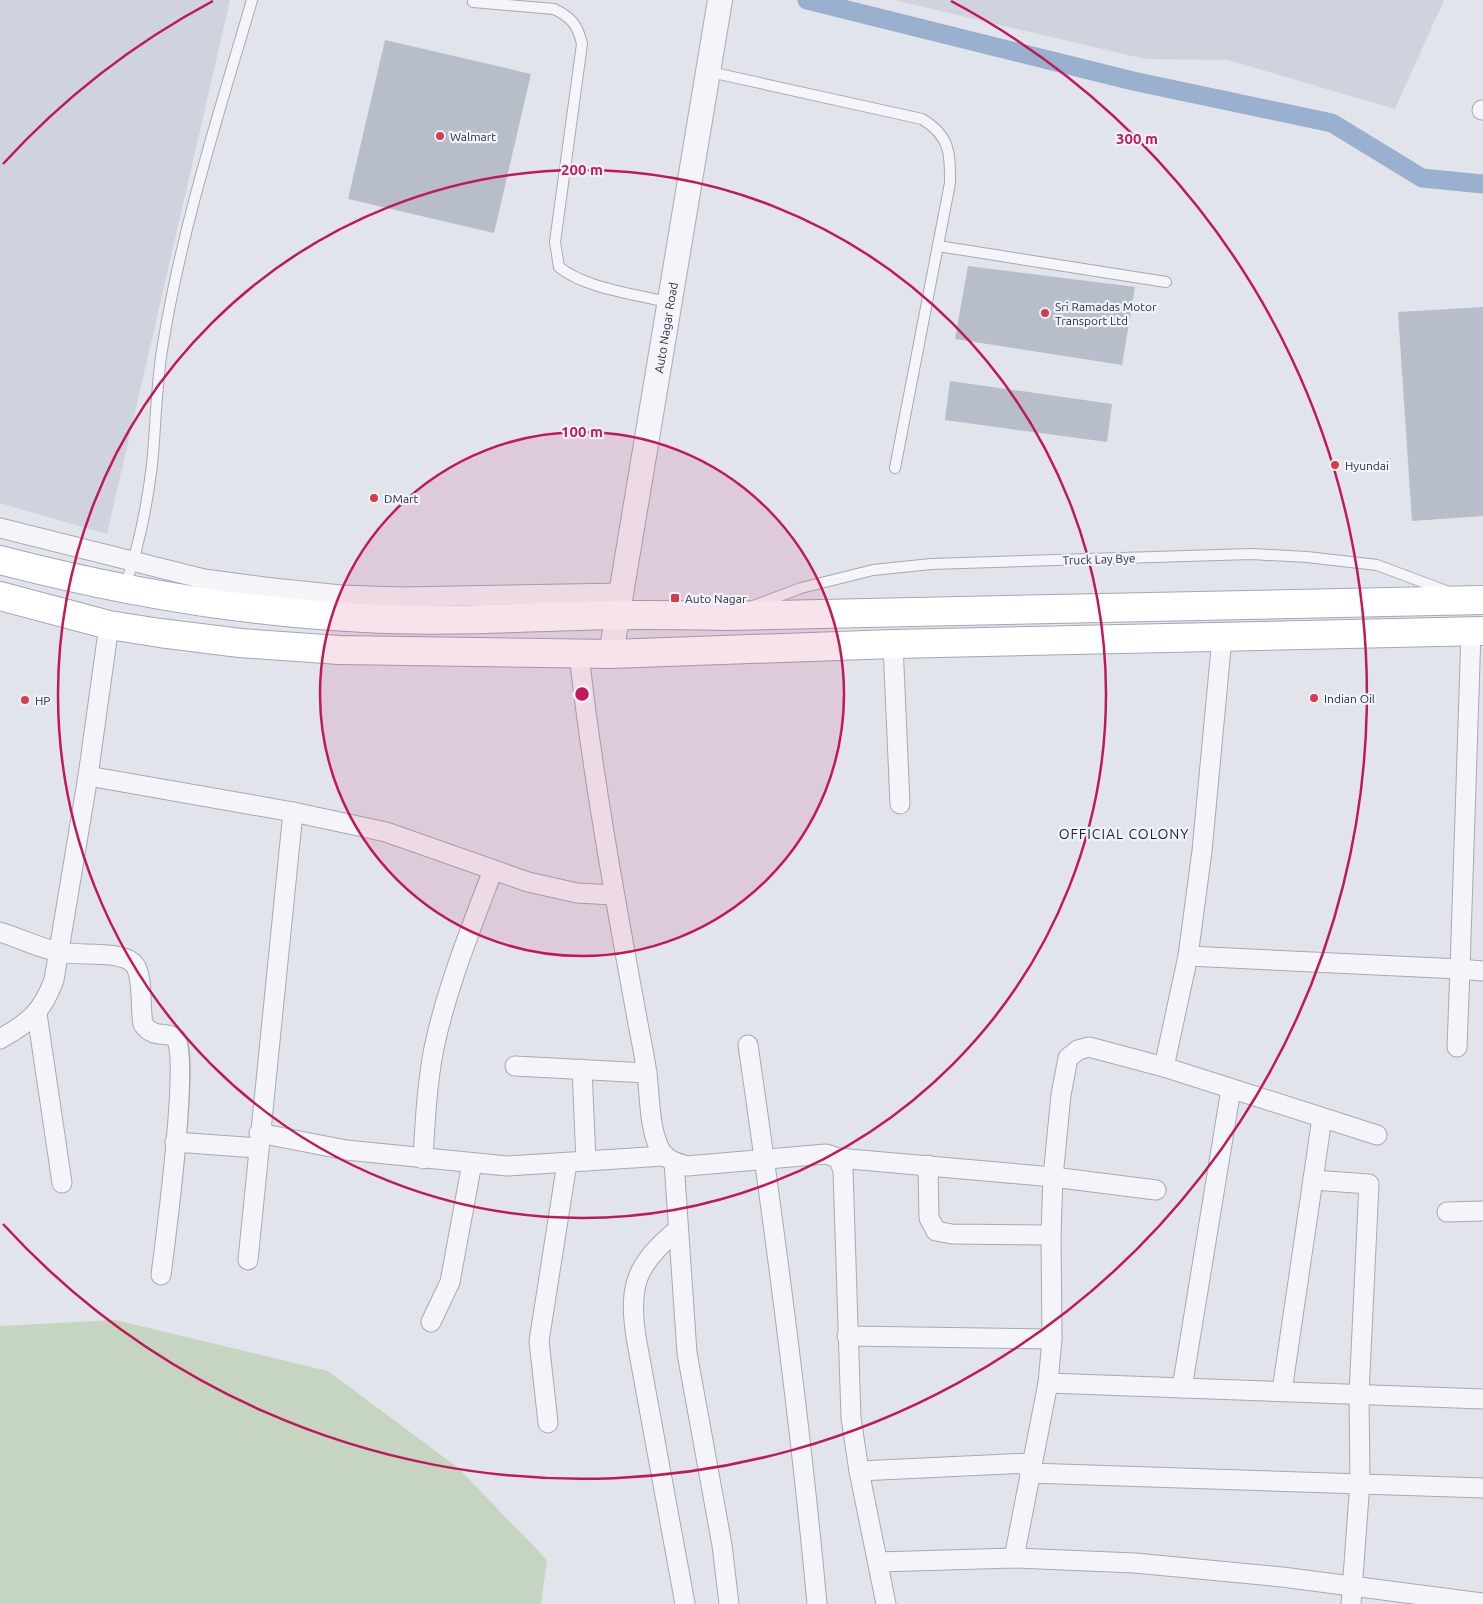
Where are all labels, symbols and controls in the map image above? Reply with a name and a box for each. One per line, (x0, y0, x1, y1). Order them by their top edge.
marker: Walmart (434, 130, 446, 142)
place label: Walmart (450, 130, 496, 143)
text: 300 m (1116, 130, 1158, 147)
text: 200 m (561, 161, 603, 178)
street label: Auto Nagar Road (651, 281, 679, 374)
place label: Sri Ramadas Motor Transport Ltd (1055, 300, 1157, 327)
marker: Sri Ramadas Motor Transport Ltd (1039, 307, 1051, 319)
text: 100 m (561, 423, 603, 440)
marker: Hyundai (1329, 459, 1341, 471)
place label: Hyundai (1345, 459, 1389, 472)
marker: DMart (368, 492, 380, 504)
place label: DMart (384, 492, 419, 505)
street label: Truck Lay Bye (1062, 551, 1136, 567)
marker: Auto Nagar (669, 592, 681, 604)
place label: Auto Nagar (685, 592, 747, 605)
centre of rings (573, 685, 591, 703)
marker: Indian Oil (1308, 692, 1320, 704)
place label: Indian Oil (1324, 692, 1375, 705)
marker: HP (19, 694, 31, 706)
place label: HP (35, 694, 51, 707)
district label: OFFICIAL COLONY (1059, 826, 1189, 842)

